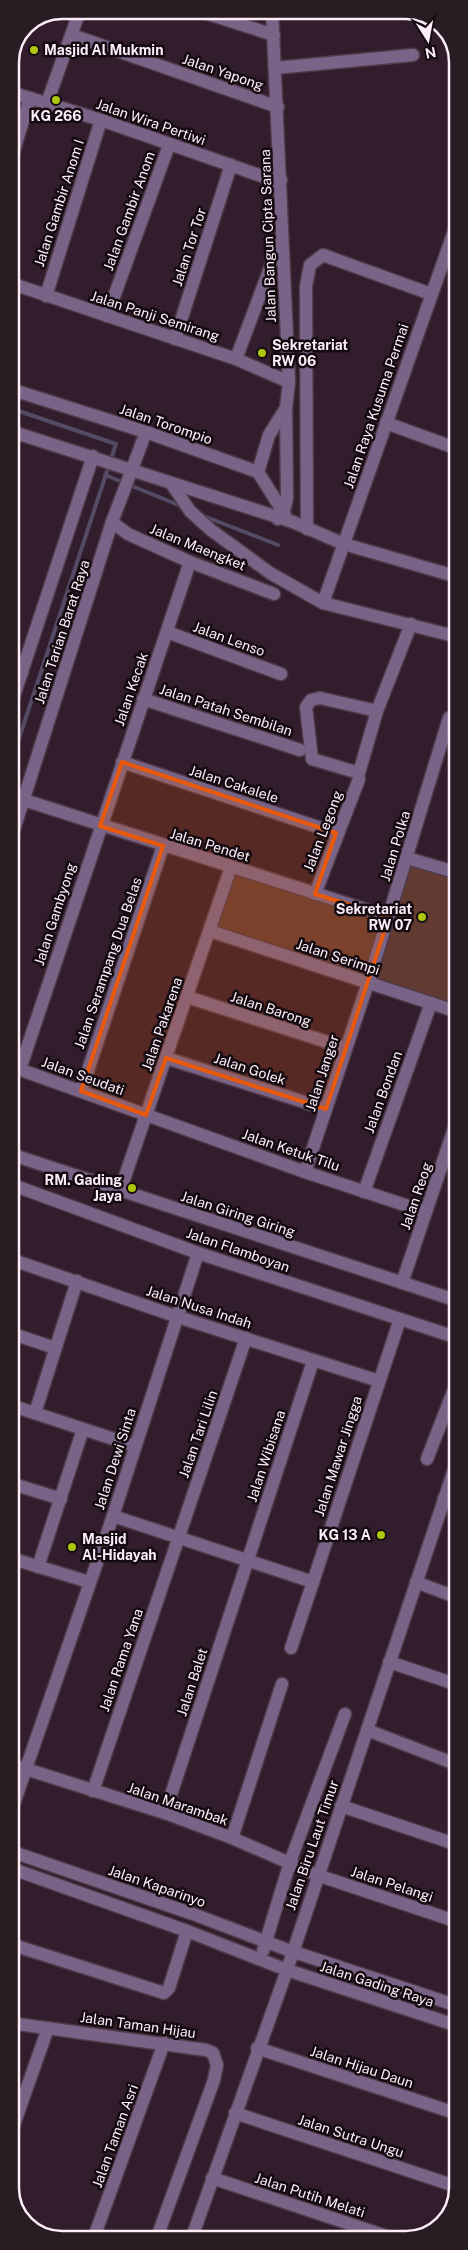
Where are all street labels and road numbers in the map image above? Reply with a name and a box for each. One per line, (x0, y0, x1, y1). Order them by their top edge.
street label: Jalan Yapong (180, 51, 266, 93)
street label: Jalan Wira Pertiwi (94, 96, 208, 148)
street label: Jalan Gambir Anom I (31, 137, 87, 269)
street label: Jalan Gambir Anom (100, 149, 158, 273)
street label: Jalan Bangun Cipta Sarana (257, 149, 279, 323)
street label: Jalan Tor Tor (169, 206, 209, 288)
street label: Jalan Panji Semirang (89, 288, 222, 344)
street label: Jalan Raya Kusuma Permai (340, 322, 412, 490)
street label: Jalan Torompio (118, 401, 215, 447)
street label: Jalan Maengket (148, 520, 248, 574)
street label: Jalan Tarian Barat Raya (31, 558, 93, 706)
street label: Jalan Lenso (191, 619, 267, 659)
street label: Jalan Kecak (111, 650, 151, 728)
street label: Jalan Patah Sembilan (158, 681, 294, 739)
street label: Jalan Cakalele (187, 762, 281, 806)
street label: Jalan Legong (300, 788, 346, 874)
street label: Jalan Polka (377, 809, 413, 883)
street label: Jalan Pendet (168, 825, 252, 865)
street label: Jalan Gambyong (31, 860, 79, 967)
street label: Jalan Serampang Dua Belas (71, 875, 145, 1051)
street label: Jalan Serimpi (294, 936, 382, 978)
street label: Jalan Pakarena (139, 975, 185, 1073)
street label: Jalan Barong (229, 988, 314, 1030)
street label: Jalan Janger (302, 1033, 342, 1113)
street label: Jalan Bondan (361, 1049, 405, 1135)
street label: Jalan Golek (212, 1050, 288, 1088)
street label: Jalan Seudati (40, 1054, 126, 1098)
street label: Jalan Ketuk Tilu (240, 1126, 342, 1174)
street label: Jalan Reog (397, 1160, 435, 1232)
street label: Jalan Giring Giring (179, 1188, 297, 1240)
street label: Jalan Flamboyan (184, 1225, 292, 1275)
street label: Jalan Nusa Indah (144, 1282, 254, 1332)
street label: Jalan Tari Lilin (176, 1388, 220, 1480)
street label: Jalan Mawar Jingga (311, 1394, 365, 1518)
street label: Jalan Dewi Sinta (91, 1406, 139, 1512)
street label: Jalan Wibisana (244, 1408, 288, 1504)
street label: Jalan Rama Yana (96, 1606, 146, 1714)
street label: Jalan Balet (173, 1646, 211, 1718)
street label: Jalan Biru Laut Timur (282, 1778, 342, 1912)
street label: Jalan Marambak (125, 1779, 231, 1829)
street label: Jalan Kaparinyo (106, 1862, 208, 1910)
street label: Jalan Pelangi (349, 1863, 435, 1905)
street label: Jalan Gading Raya (318, 1958, 436, 2010)
street label: Jalan Taman Hijau (79, 2009, 197, 2041)
street label: Jalan Hijau Daun (308, 2043, 416, 2091)
street label: Jalan Taman Asri (89, 2082, 141, 2190)
street label: Jalan Sutra Ungu (296, 2111, 406, 2161)
street label: Jalan Putih Melati (253, 2170, 367, 2220)

